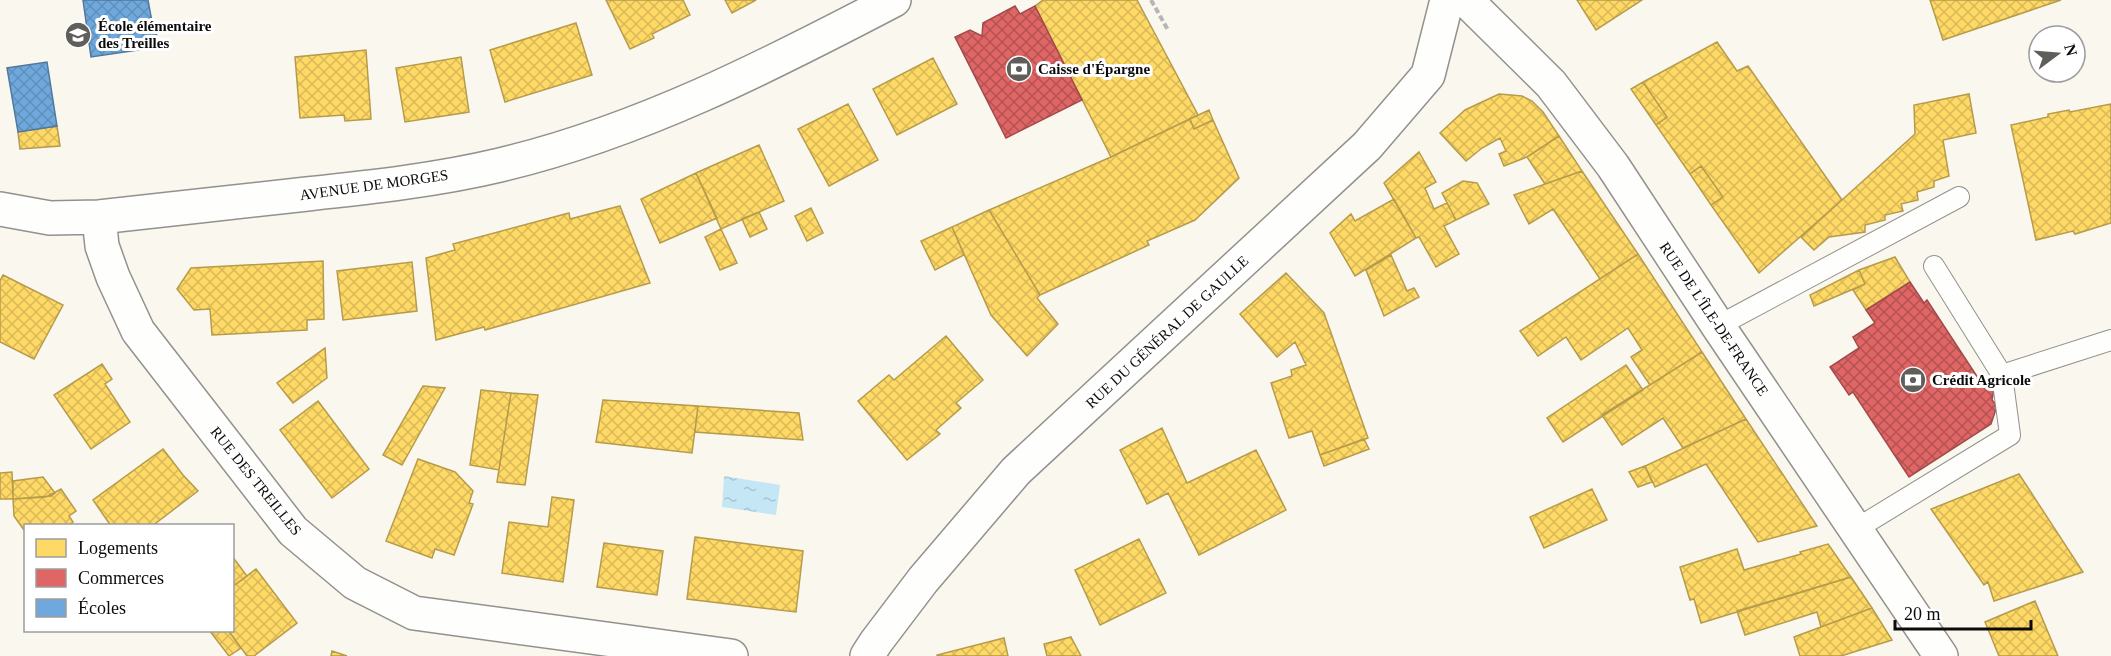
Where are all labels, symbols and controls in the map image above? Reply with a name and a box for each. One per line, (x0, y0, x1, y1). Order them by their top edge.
place label: École élémentaire des Treilles (98, 18, 212, 51)
school or university icon: École élémentaire des Treilles (63, 20, 93, 50)
north arrow (2027, 24, 2087, 84)
text: N (2061, 42, 2081, 58)
bank icon: Caisse d'Épargne (1004, 54, 1034, 84)
place label: Caisse d'Épargne (1038, 61, 1150, 77)
street label: AVENUE DE MORGES (299, 167, 449, 203)
street label: RUE DE L'ÎLE-DE-FRANCE (1657, 239, 1771, 399)
street label: RUE DU GÉNÉRAL DE GAULLE (1083, 252, 1251, 412)
bank icon: Crédit Agricole (1898, 365, 1928, 395)
place label: Crédit Agricole (1932, 372, 2031, 388)
street label: RUE DES TREILLES (207, 424, 305, 538)
legend (24, 524, 234, 632)
text: Logements (78, 538, 158, 558)
text: Commerces (78, 568, 164, 588)
scale bar (1895, 593, 2032, 631)
text: Écoles (78, 597, 126, 618)
text: 20 m (1904, 604, 1941, 624)

